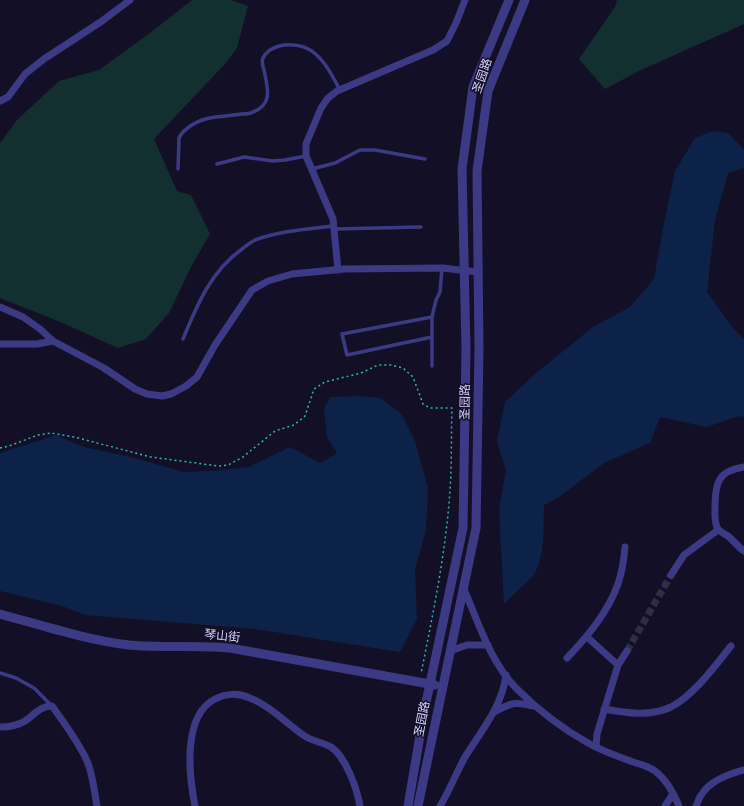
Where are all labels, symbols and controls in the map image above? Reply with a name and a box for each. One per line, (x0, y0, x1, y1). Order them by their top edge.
street label: 圣园路 (470, 57, 496, 95)
street label: 圣园路 (458, 384, 474, 420)
street label: 琴山街 (203, 628, 241, 646)
street label: 圣园路 (412, 700, 434, 738)

